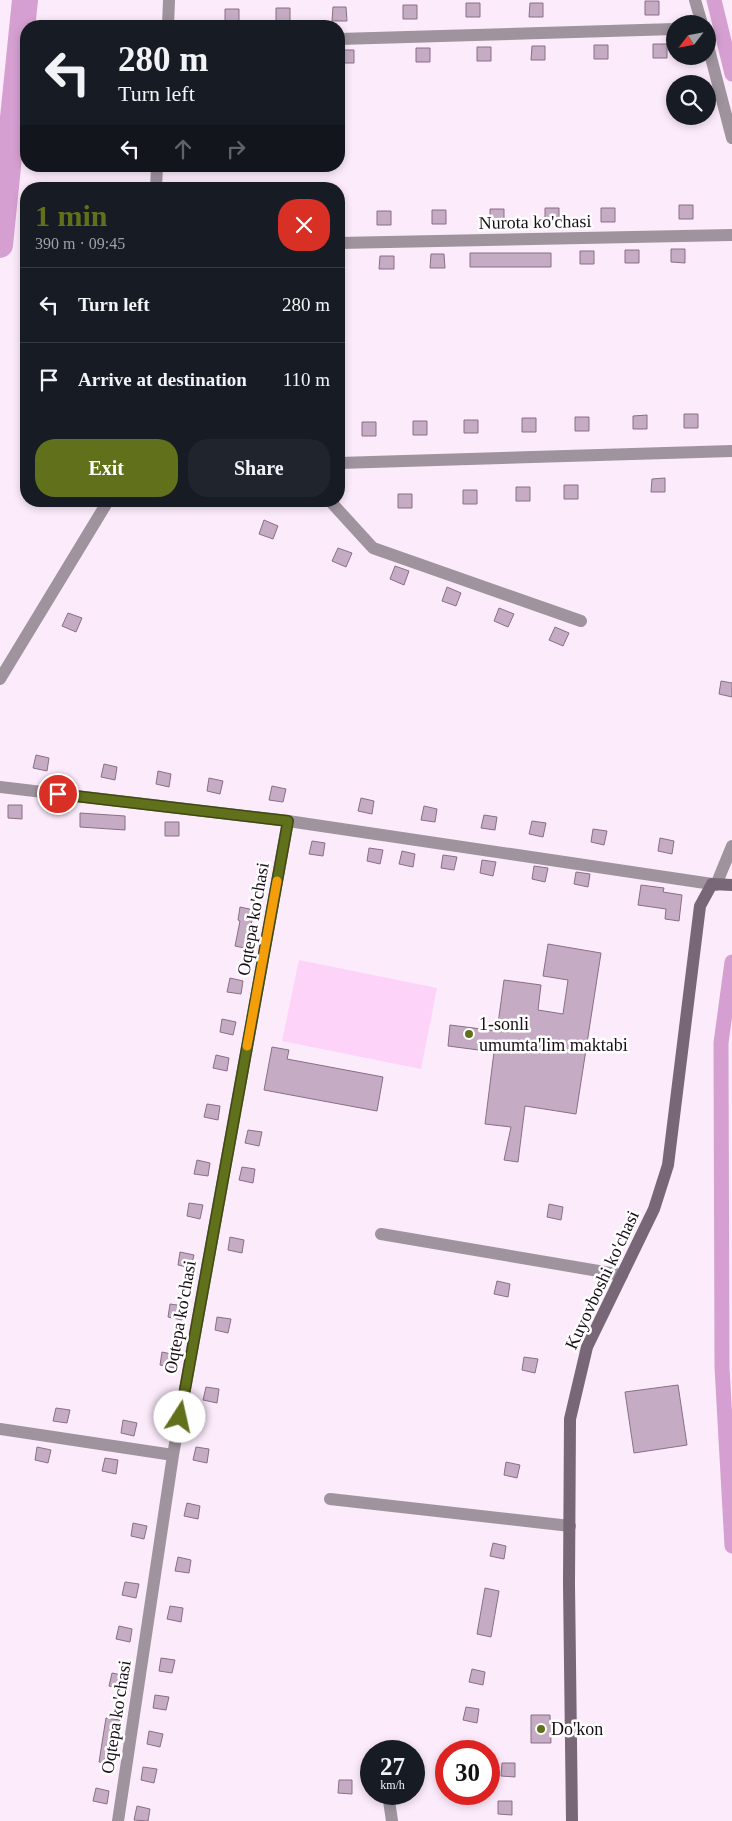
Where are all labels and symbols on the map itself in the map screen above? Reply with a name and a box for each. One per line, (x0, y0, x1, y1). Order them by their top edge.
north arrow (666, 15, 716, 65)
street label: Nurota ko'chasi (478, 211, 592, 233)
pin (37, 773, 79, 815)
street label: Oqtepa ko'chasi (233, 861, 273, 977)
place label: 1-sonli umumta'lim maktabi (479, 1014, 628, 1055)
marker: 1-sonli umumta'lim maktabi (463, 1028, 475, 1040)
street label: Kuyovboshi ko'chasi (561, 1207, 643, 1353)
street label: Oqtepa ko'chasi (160, 1259, 200, 1375)
position arrow (153, 1390, 205, 1442)
street label: Oqtepa ko'chasi (97, 1659, 135, 1775)
place label: Do'kon (551, 1719, 603, 1739)
marker: Do'kon (535, 1723, 547, 1735)
speed limit sign: 30 (435, 1740, 500, 1805)

